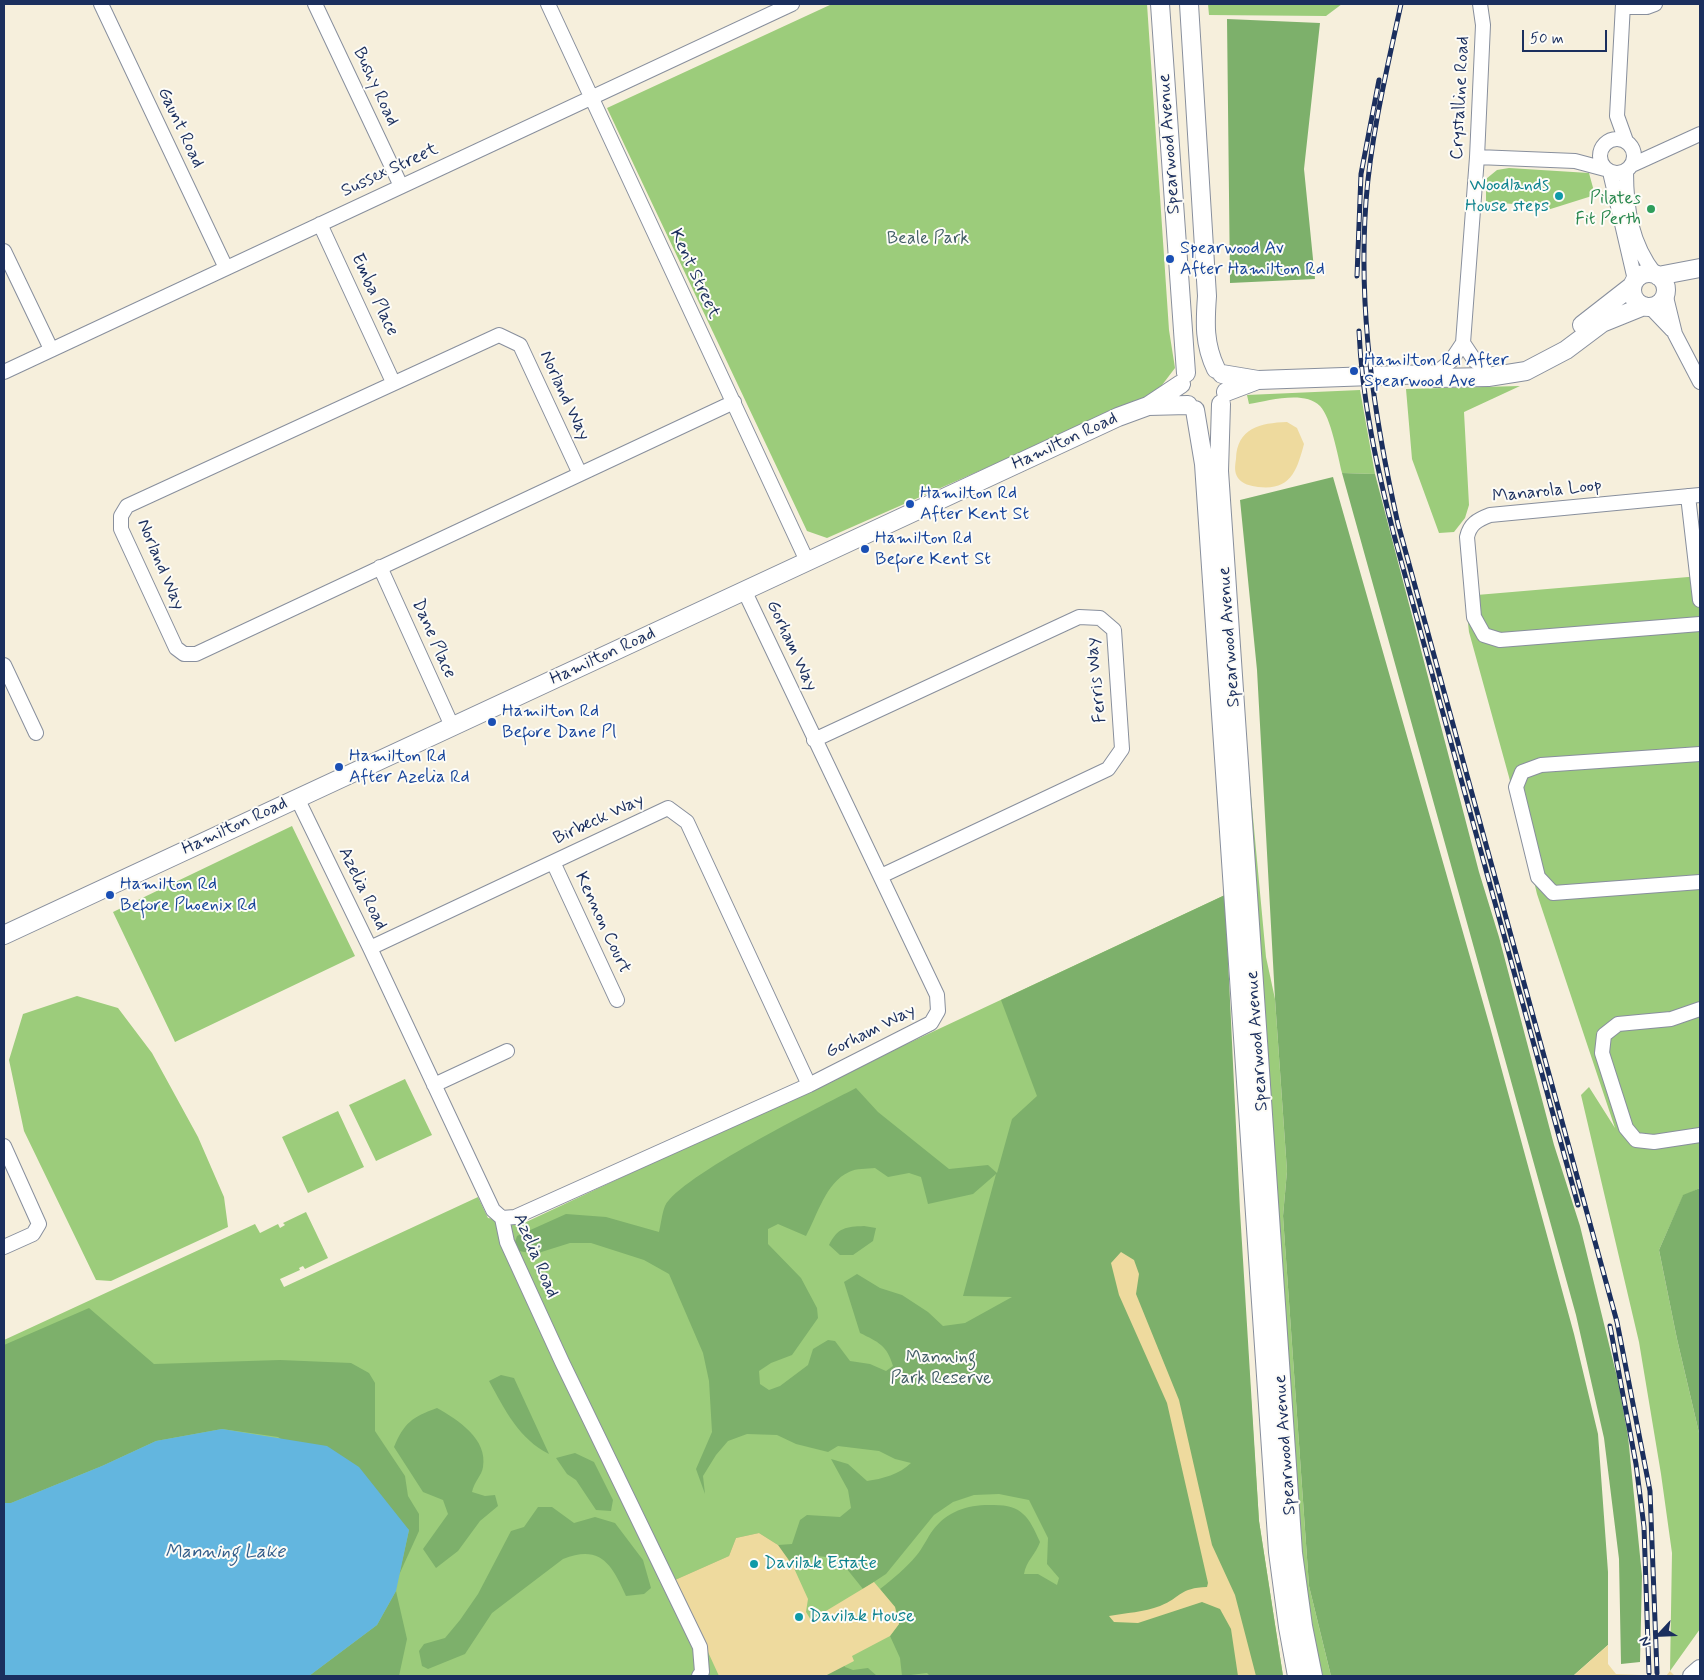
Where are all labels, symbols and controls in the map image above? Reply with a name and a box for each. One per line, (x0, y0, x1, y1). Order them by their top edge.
scale bar (1524, 20, 1609, 52)
text: 50 m (1530, 29, 1564, 49)
street label: Crystalline Road (1447, 36, 1475, 160)
street label: Bushy Road (347, 44, 403, 130)
street label: Spearwood Avenue (1154, 73, 1186, 215)
street label: Gaunt Road (152, 84, 208, 172)
street label: Sussex Street (338, 139, 442, 203)
place label: Woodlands House steps (1465, 175, 1549, 218)
place label: Pilates Fit Perth (1575, 188, 1641, 230)
marker: Woodlands House steps (1553, 190, 1565, 202)
marker: Pilates Fit Perth (1645, 203, 1657, 215)
street label: Kent Street (664, 226, 724, 322)
park label: Beale Park (887, 228, 969, 250)
place label: Spearwood Av After Hamilton Rd (1180, 238, 1325, 280)
street label: Emba Place (345, 250, 403, 340)
marker: Spearwood Av After Hamilton Rd (1164, 253, 1176, 265)
street label: Norland Way (534, 348, 594, 444)
place label: Hamilton Rd After Spearwood Ave (1364, 350, 1509, 392)
marker: Hamilton Rd After Spearwood Ave (1348, 365, 1360, 377)
street label: Hamilton Road (1009, 408, 1121, 476)
street label: Manarola Loop (1491, 476, 1603, 508)
place label: Hamilton Rd After Kent St (920, 483, 1029, 526)
marker: Hamilton Rd After Kent St (904, 498, 916, 510)
street label: Norland Way (131, 516, 189, 614)
place label: Hamilton Rd Before Kent St (875, 528, 991, 570)
marker: Hamilton Rd Before Kent St (859, 543, 871, 555)
street label: Spearwood Avenue (1214, 566, 1246, 708)
street label: Dane Place (406, 596, 460, 682)
street label: Gorham Way (761, 597, 821, 695)
street label: Hamilton Road (547, 623, 659, 691)
street label: Ferris Way (1082, 636, 1112, 724)
place label: Hamilton Rd Before Dane Pl (502, 701, 616, 744)
marker: Hamilton Rd Before Dane Pl (486, 716, 498, 728)
place label: Hamilton Rd After Azelia Rd (349, 746, 470, 789)
marker: Hamilton Rd After Azelia Rd (333, 761, 345, 773)
street label: Birbeck Way (550, 790, 648, 850)
street label: Hamilton Road (179, 793, 291, 861)
street label: Azelia Road (333, 844, 391, 934)
street label: Kennon Court (569, 869, 635, 977)
place label: Hamilton Rd Before Phoenix Rd (120, 874, 257, 916)
marker: Hamilton Rd Before Phoenix Rd (104, 889, 116, 901)
street label: Spearwood Avenue (1242, 970, 1274, 1112)
street label: Gorham Way (822, 1000, 920, 1064)
street label: Azelia Road (508, 1211, 562, 1301)
park label: Manning Park Reserve (890, 1347, 992, 1390)
street label: Spearwood Avenue (1270, 1374, 1302, 1516)
water label: Manning Lake (165, 1542, 285, 1564)
place label: Davilak Estate (764, 1553, 877, 1575)
marker: Davilak Estate (748, 1558, 760, 1570)
place label: Davilak House (809, 1606, 915, 1628)
north arrow (1634, 1610, 1684, 1660)
marker: Davilak House (793, 1611, 805, 1623)
text: N (1635, 1633, 1656, 1649)

